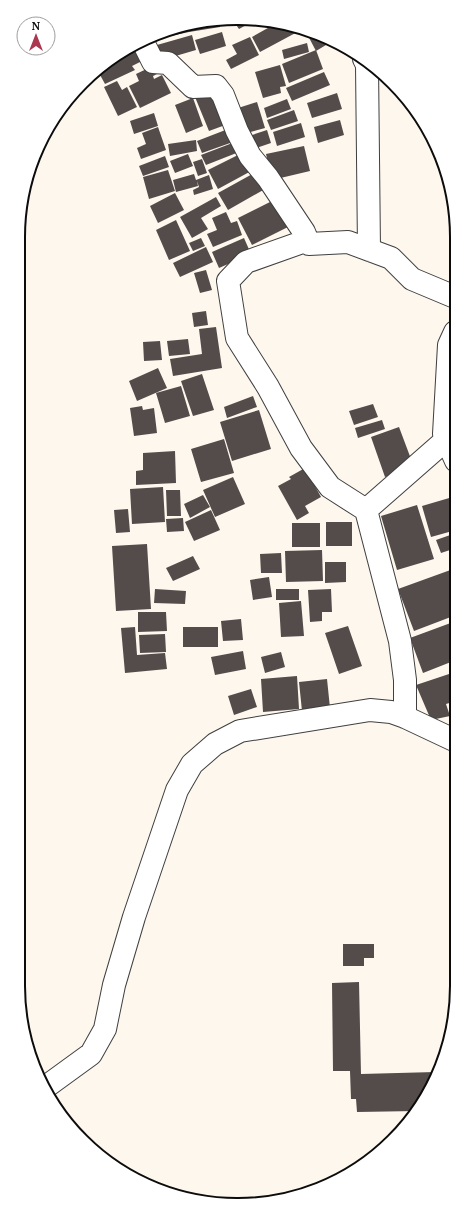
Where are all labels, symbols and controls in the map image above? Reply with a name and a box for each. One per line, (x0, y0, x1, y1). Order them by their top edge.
north arrow (16, 16, 56, 56)
text: N (32, 19, 41, 33)

